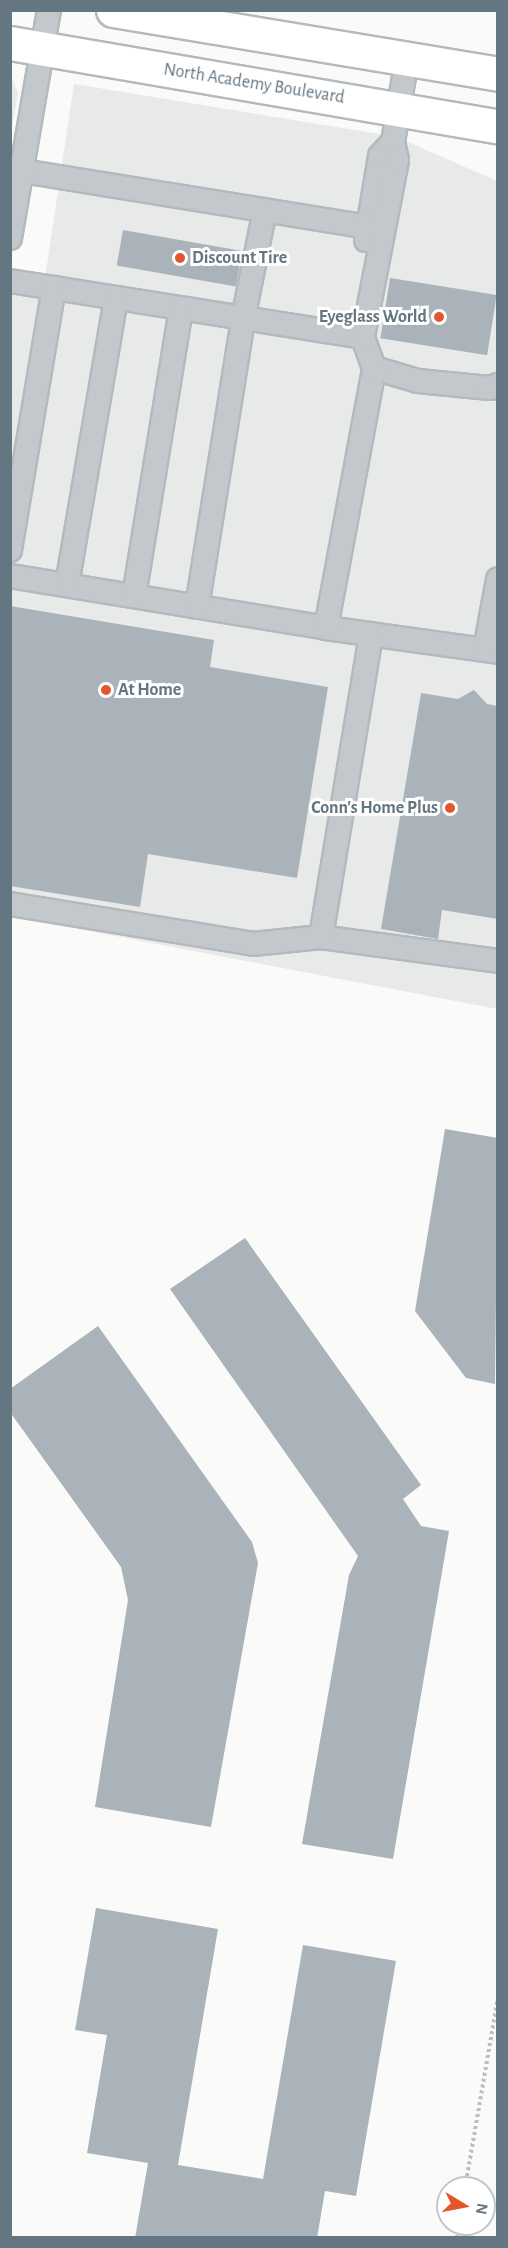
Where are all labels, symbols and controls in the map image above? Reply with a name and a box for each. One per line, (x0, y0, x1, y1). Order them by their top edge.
street label: North Academy Boulevard (162, 59, 346, 109)
place label: Discount Tire (192, 247, 287, 269)
marker: Discount Tire (173, 251, 187, 265)
place label: Eyeglass World (319, 306, 427, 328)
marker: Eyeglass World (432, 310, 446, 324)
place label: At Home (118, 679, 181, 701)
marker: At Home (99, 683, 113, 697)
place label: Conn's Home Plus (311, 797, 438, 819)
marker: Conn's Home Plus (443, 801, 457, 815)
north arrow (436, 2176, 496, 2236)
text: N (473, 2202, 491, 2216)

